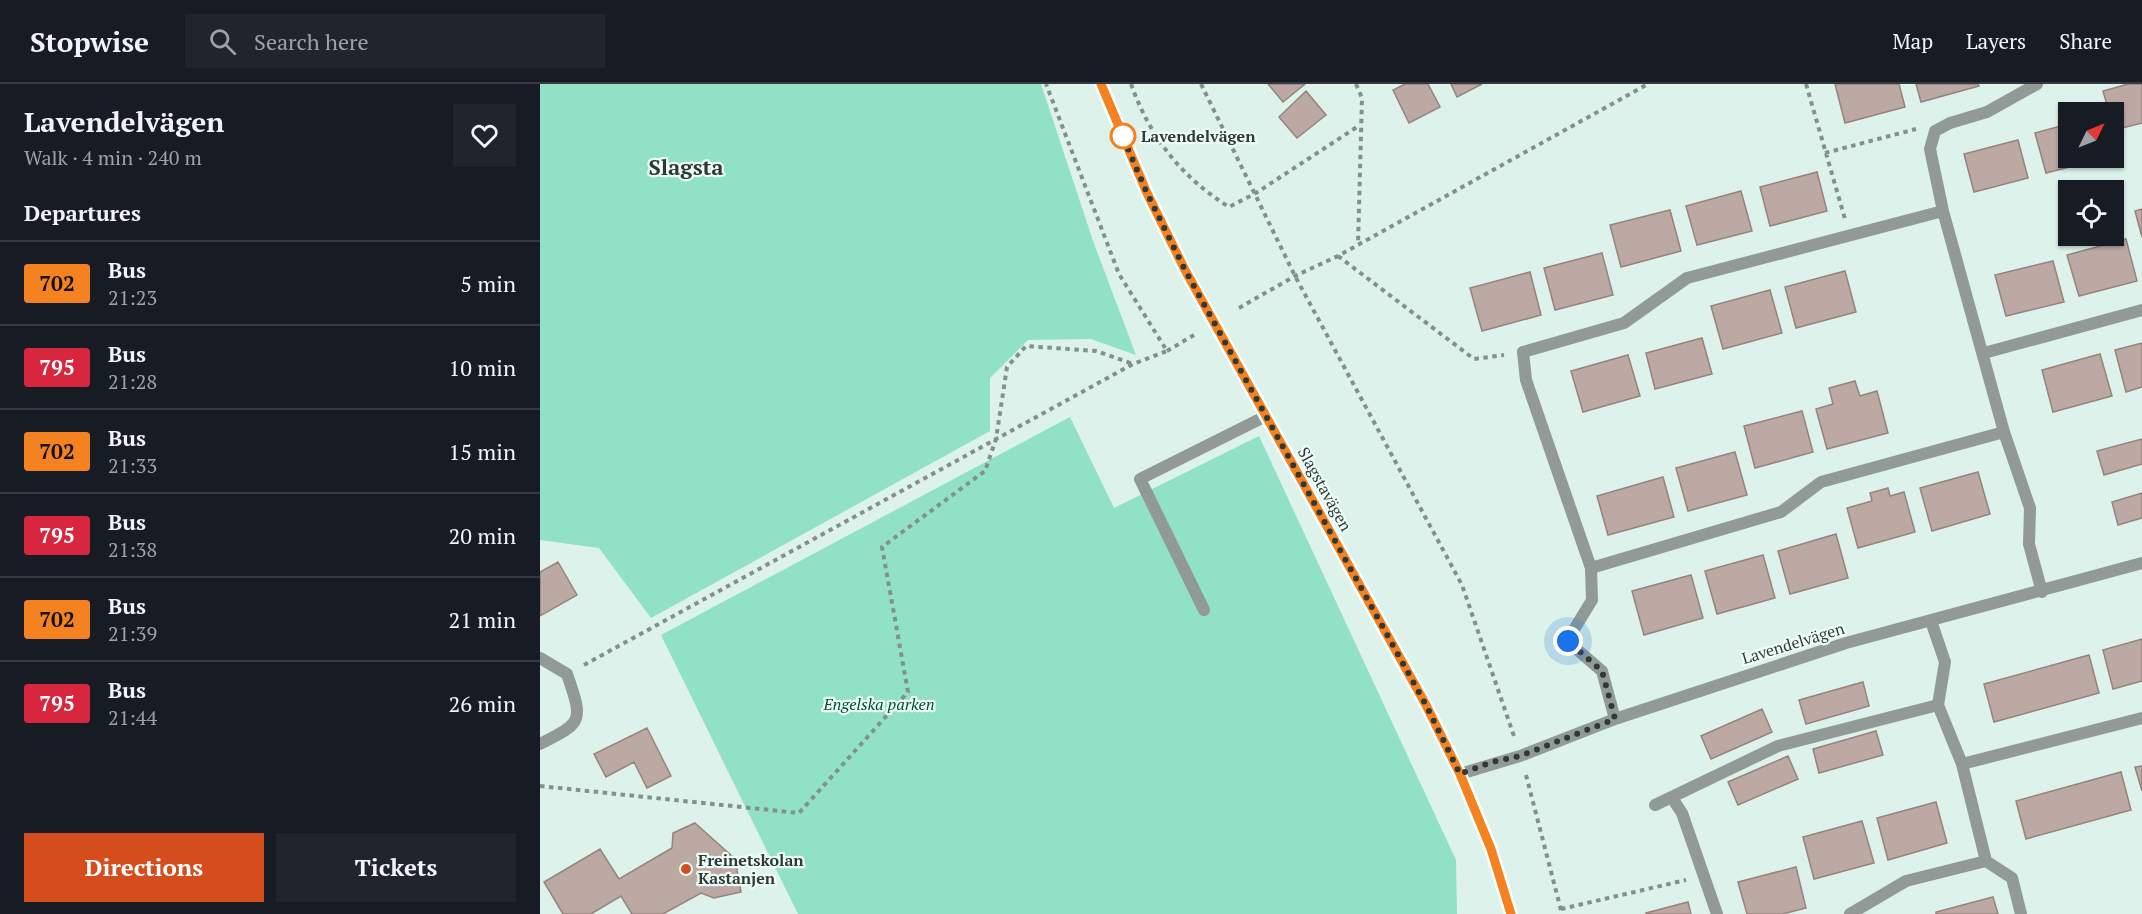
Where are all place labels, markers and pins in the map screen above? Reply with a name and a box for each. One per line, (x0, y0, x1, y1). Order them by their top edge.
marker: Lavendelvägen (1110, 123, 1136, 149)
place label: Lavendelvägen (1141, 125, 1256, 147)
place label: Freinetskolan Kastanjen (698, 849, 804, 889)
marker: Freinetskolan Kastanjen (679, 862, 693, 876)

